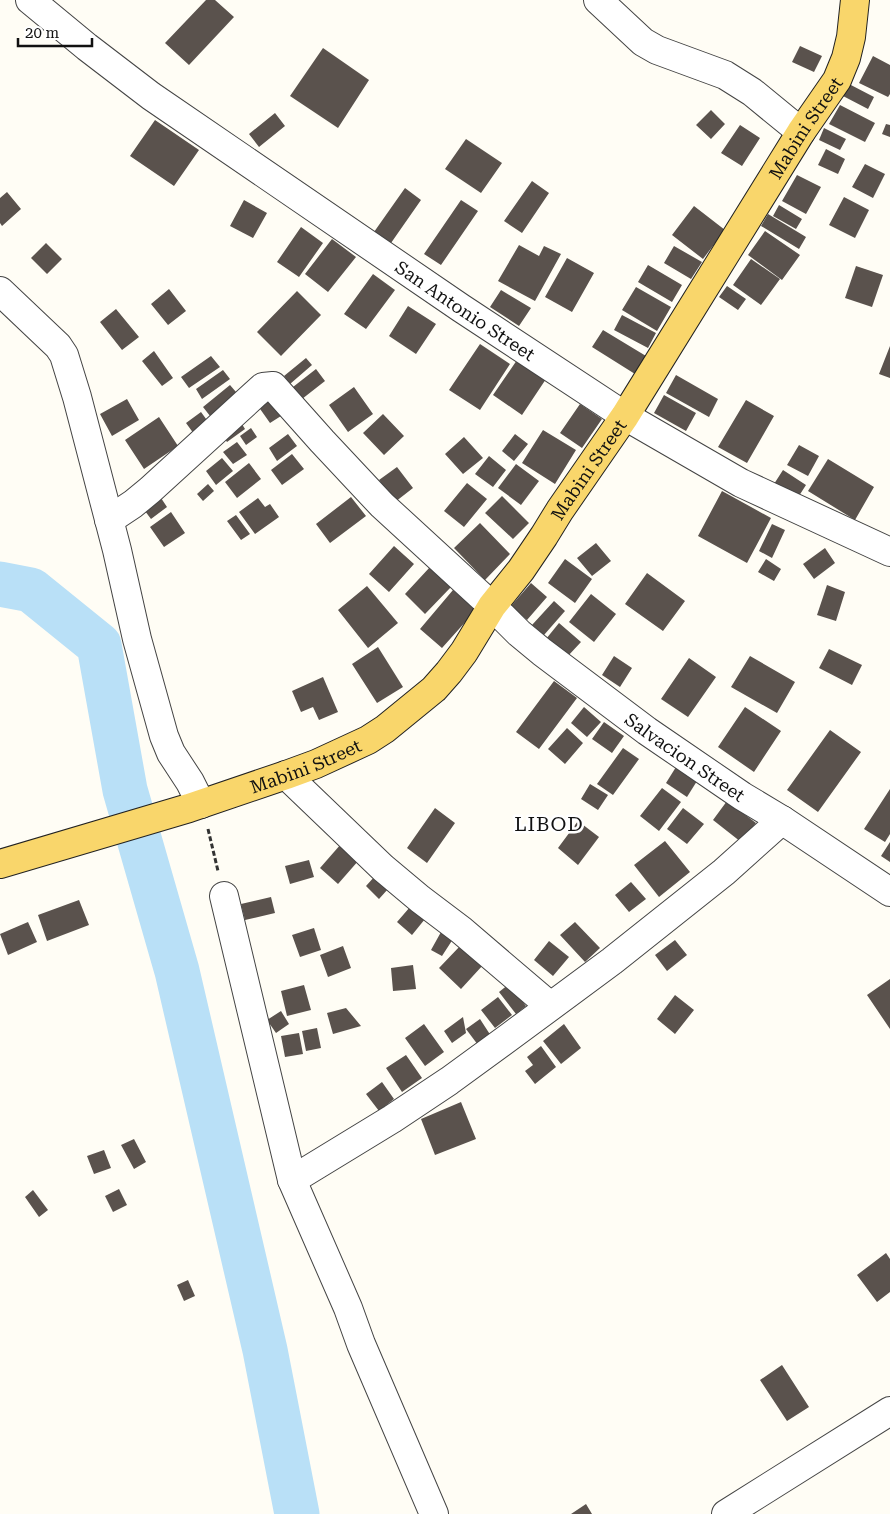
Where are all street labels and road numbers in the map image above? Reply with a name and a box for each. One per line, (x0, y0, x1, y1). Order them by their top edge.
street label: Mabini Street (764, 72, 847, 182)
street label: San Antonio Street (392, 256, 540, 365)
street label: Mabini Street (546, 415, 630, 524)
street label: Salvacion Street (621, 708, 749, 806)
street label: Mabini Street (247, 734, 365, 797)

